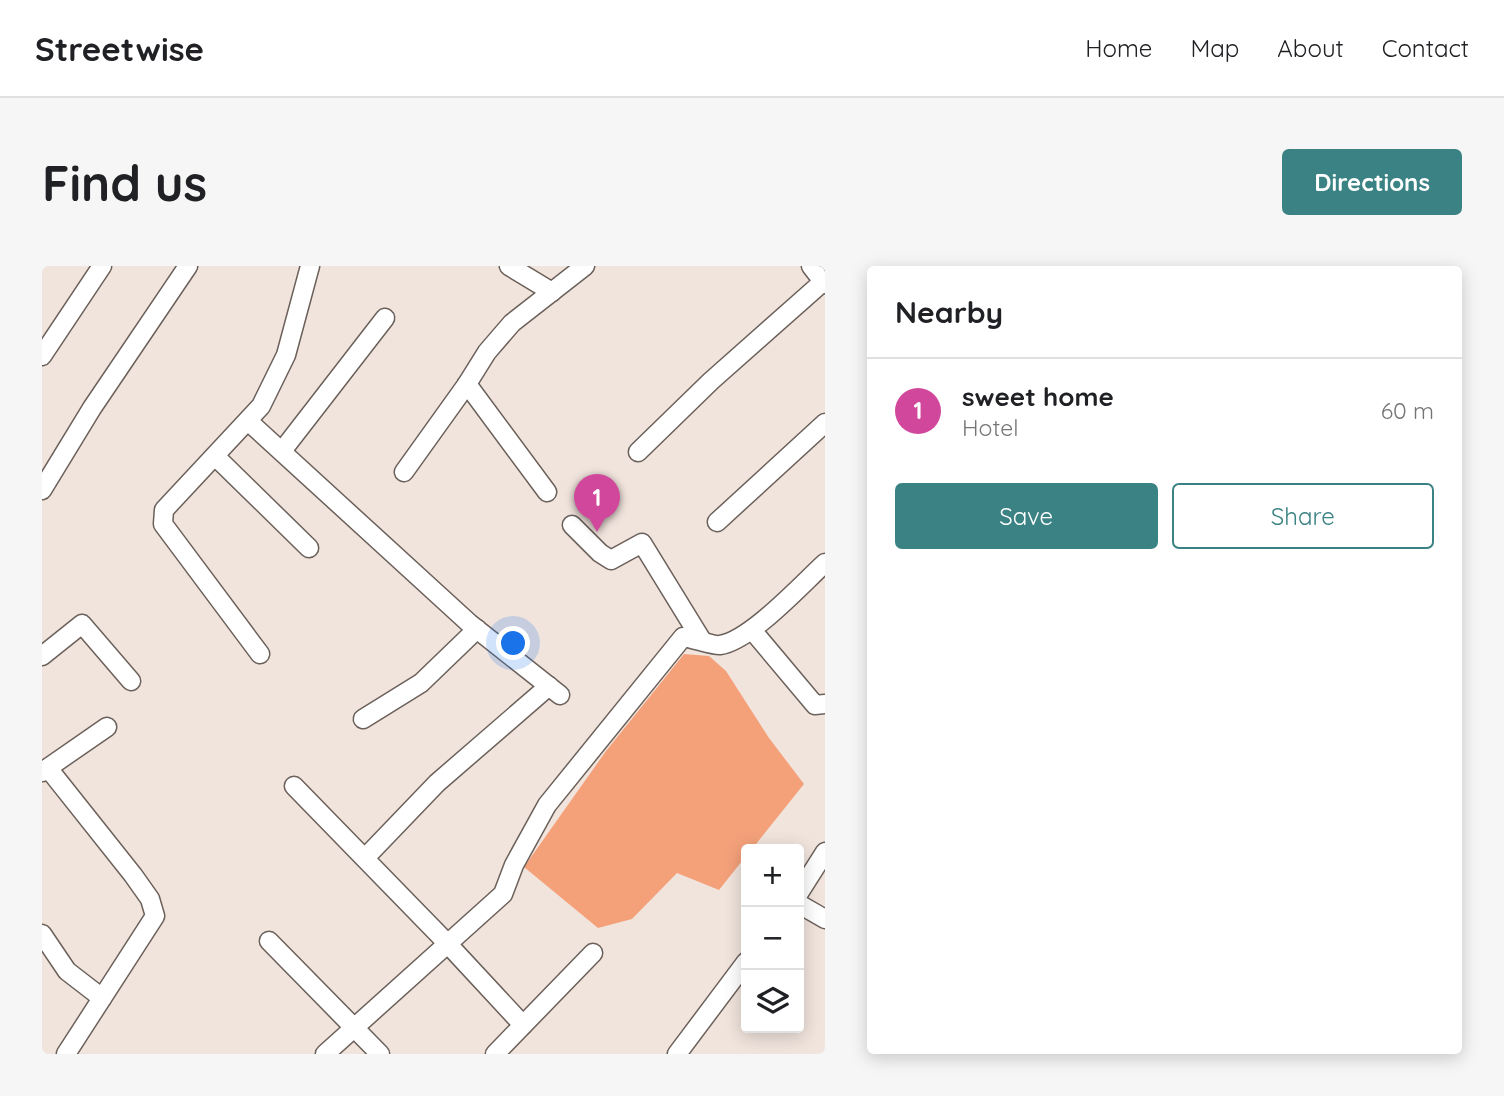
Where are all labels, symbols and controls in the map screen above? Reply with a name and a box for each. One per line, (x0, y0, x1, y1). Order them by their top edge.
text: Streetwise (35, 28, 204, 69)
text: Home (1085, 33, 1152, 63)
text: Map (1190, 33, 1239, 63)
text: About (1277, 33, 1344, 63)
text: Contact (1382, 33, 1469, 63)
button: Directions (1282, 149, 1462, 215)
text: Find us (42, 152, 207, 213)
text: Nearby (895, 293, 1003, 331)
text: sweet home (962, 380, 1114, 413)
text: 1 (914, 396, 922, 425)
text: 60 m (1381, 396, 1434, 425)
text: Hotel (962, 413, 1018, 442)
pin: 1 (574, 474, 620, 532)
button: Save (895, 483, 1158, 549)
button: Share (1172, 483, 1434, 549)
your location (496, 626, 530, 660)
map controls (741, 844, 804, 1033)
button: + (741, 844, 804, 907)
button: − (741, 907, 804, 970)
button: layers (741, 970, 804, 1033)

